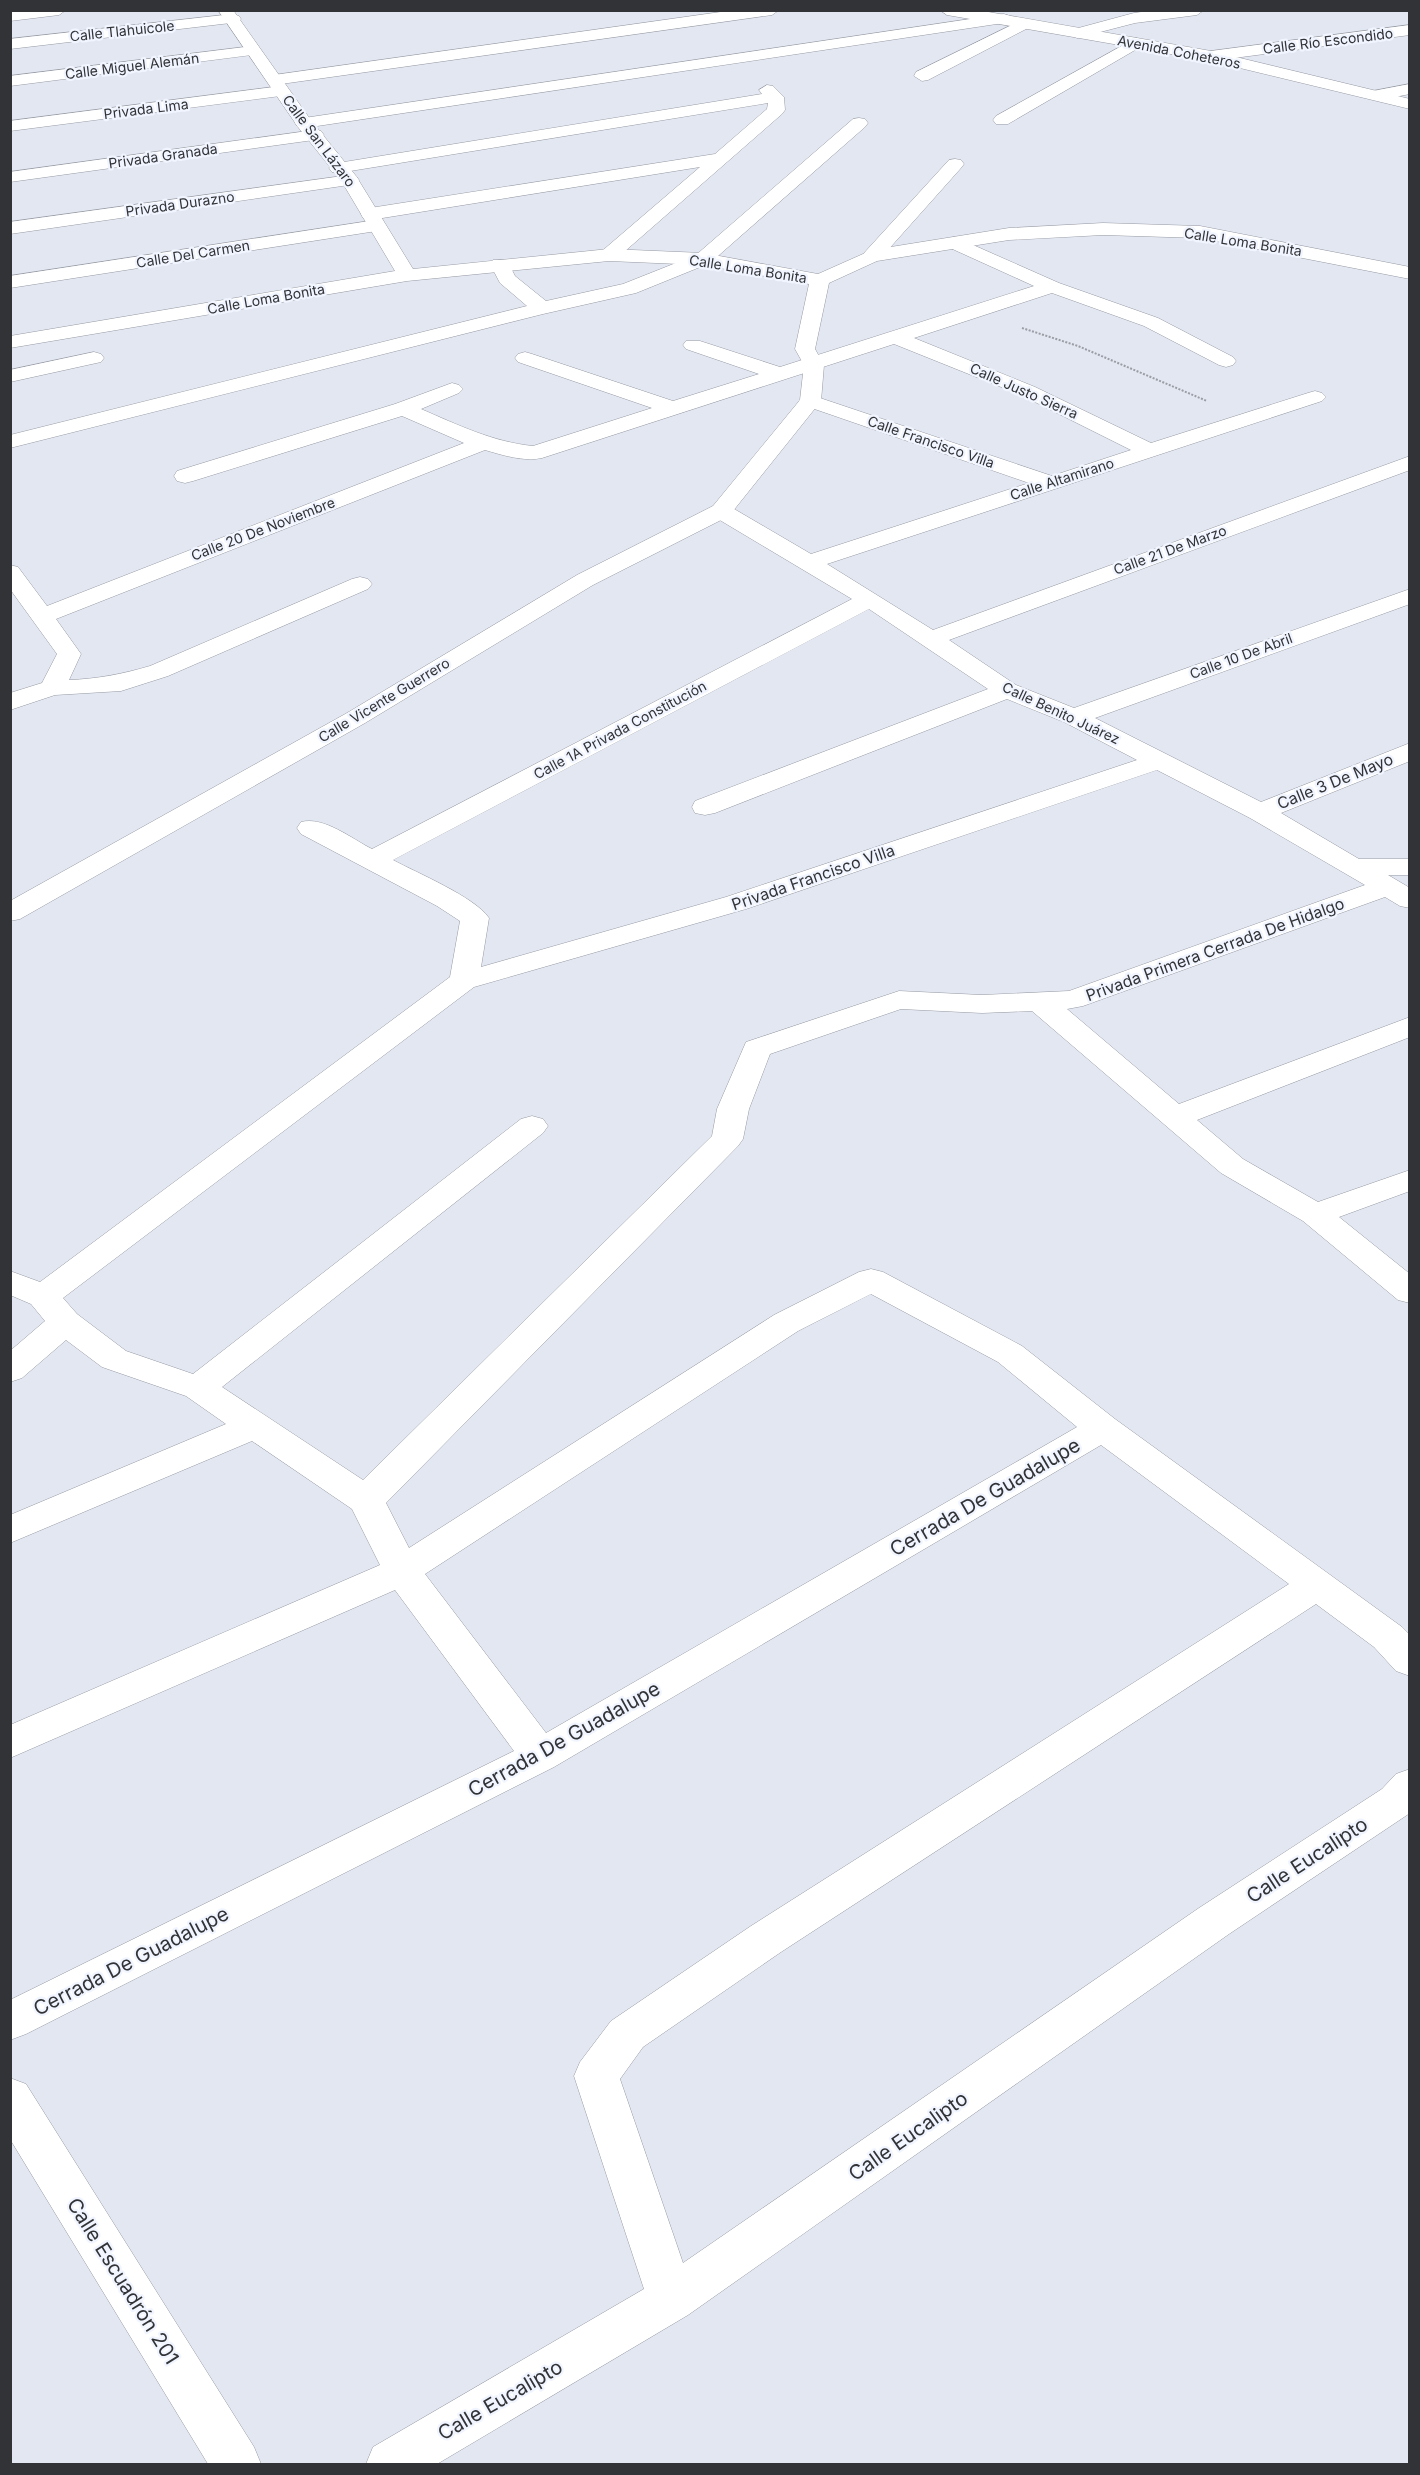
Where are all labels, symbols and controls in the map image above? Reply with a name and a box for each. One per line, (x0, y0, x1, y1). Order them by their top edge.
street label: Calle Tlahuicole (69, 17, 175, 44)
street label: Calle Río Escondido (1262, 24, 1394, 57)
street label: Avenida Coheteros (1116, 31, 1242, 72)
street label: Calle Miguel Alemán (64, 49, 200, 82)
street label: Calle San Lázaro (279, 91, 360, 190)
street label: Privada Lima (103, 95, 189, 122)
street label: Privada Granada (107, 139, 219, 172)
street label: Privada Durazno (124, 187, 235, 220)
street label: Calle Loma Bonita (1183, 224, 1303, 259)
street label: Calle Del Carmen (135, 236, 251, 271)
street label: Calle Loma Bonita (688, 251, 808, 286)
street label: Calle Loma Bonita (206, 280, 326, 317)
street label: Calle Justo Sierra (968, 359, 1081, 422)
street label: Calle Francisco Villa (866, 412, 997, 471)
street label: Calle Altamirano (1008, 454, 1116, 503)
street label: Calle 20 De Noviembre (189, 493, 337, 564)
street label: Calle 21 De Marzo (1111, 521, 1229, 578)
street label: Calle 10 De Abril (1187, 629, 1295, 682)
street label: Calle Vicente Guerrero (315, 654, 452, 745)
street label: Calle 1A Privada Constitución (530, 677, 709, 782)
street label: Calle Benito Juárez (1000, 678, 1123, 747)
street label: Calle 3 De Mayo (1274, 749, 1396, 813)
street label: Privada Francisco Villa (729, 840, 897, 914)
street label: Privada Primera Cerrada De Hidalgo (1083, 893, 1347, 1005)
street label: Cerrada De Guadalupe (886, 1433, 1084, 1561)
street label: Cerrada De Guadalupe (464, 1676, 664, 1802)
street label: Calle Eucalipto (1242, 1812, 1372, 1908)
street label: Cerrada De Guadalupe (29, 1901, 233, 2021)
street label: Calle Eucalipto (844, 2086, 972, 2186)
street label: Calle Escuadrón 201 (62, 2193, 184, 2369)
street label: Calle Eucalipto (433, 2355, 567, 2445)

